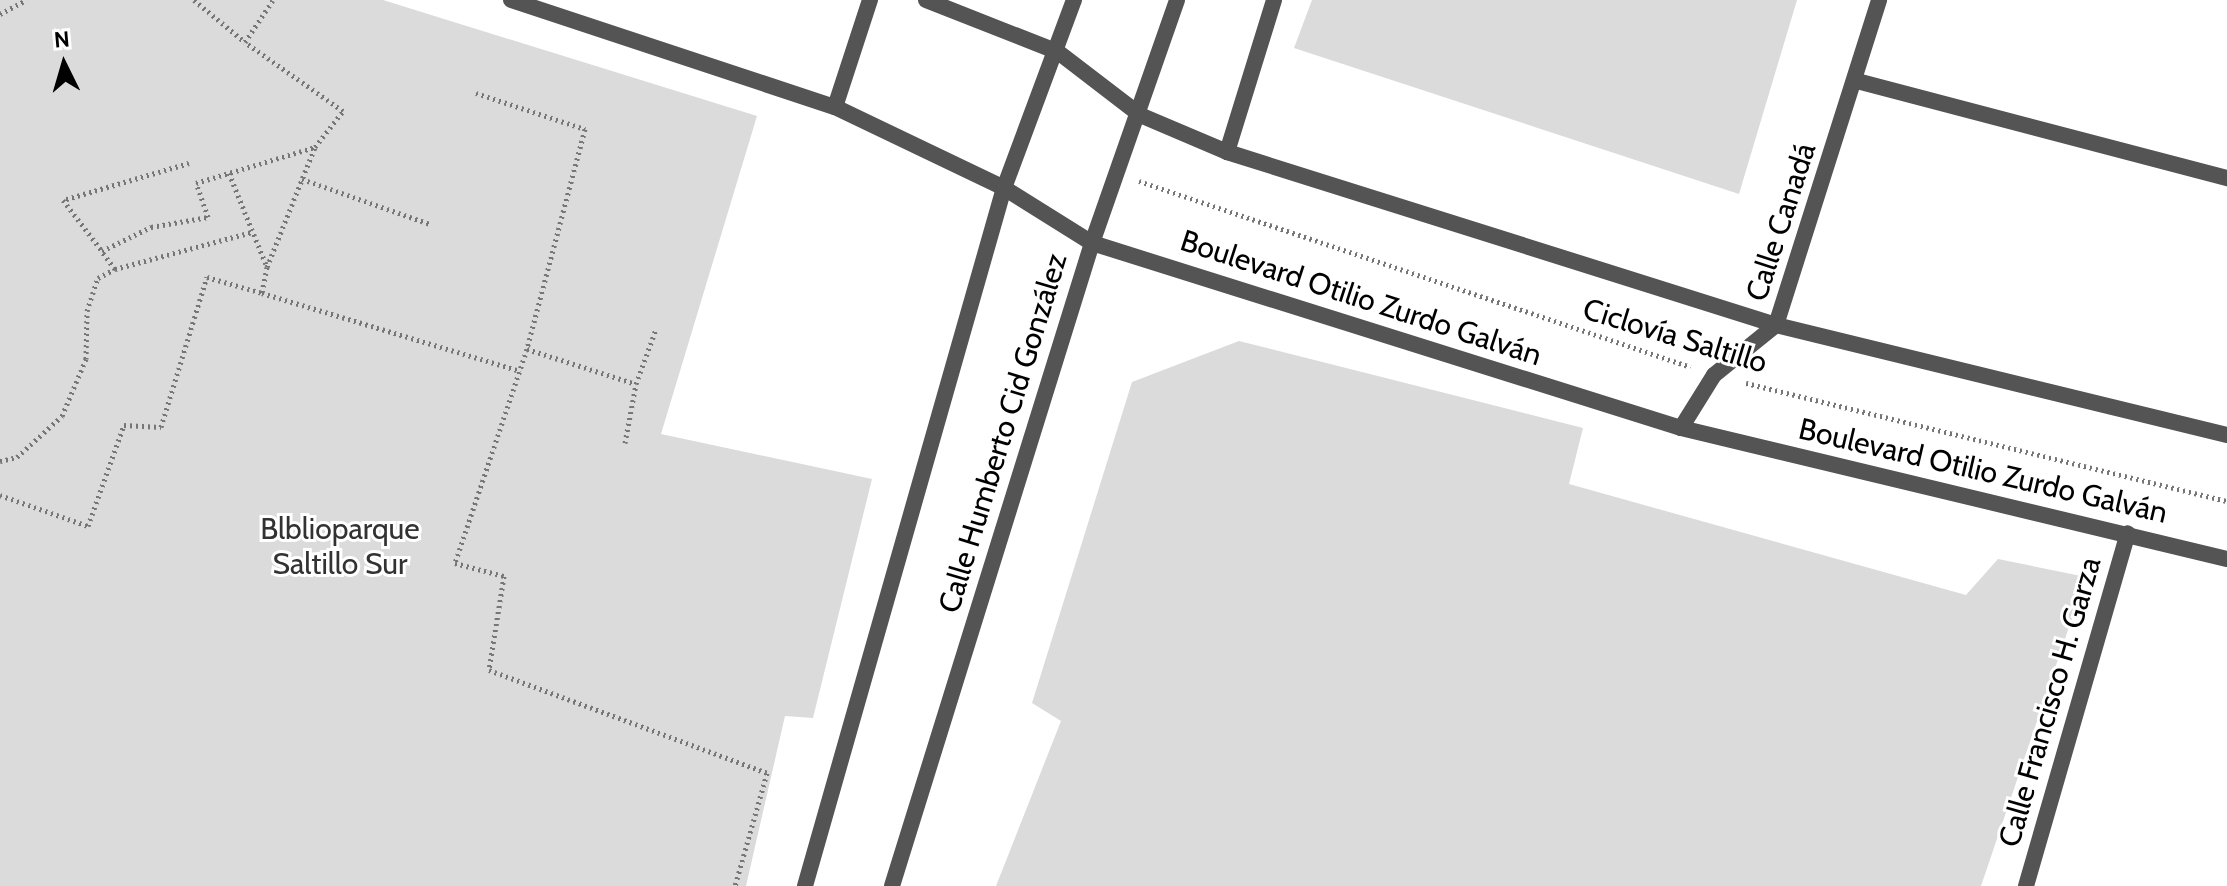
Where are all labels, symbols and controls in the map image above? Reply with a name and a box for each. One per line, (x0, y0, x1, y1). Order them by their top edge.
north arrow (24, 24, 104, 104)
text: N (53, 25, 71, 54)
street label: Calle Canadá (1739, 138, 1823, 306)
street label: Boulevard Otilio Zurdo Galván (1176, 223, 1546, 373)
street label: Calle Humberto Cid González (931, 249, 1075, 617)
street label: Ciclovía Saltillo (1579, 291, 1771, 381)
street label: Boulevard Otilio Zurdo Galván (1795, 411, 2171, 531)
park label: Blblioparque Saltillo Sur (260, 511, 420, 582)
street label: Calle Francisco H. Garza (1991, 553, 2109, 851)

